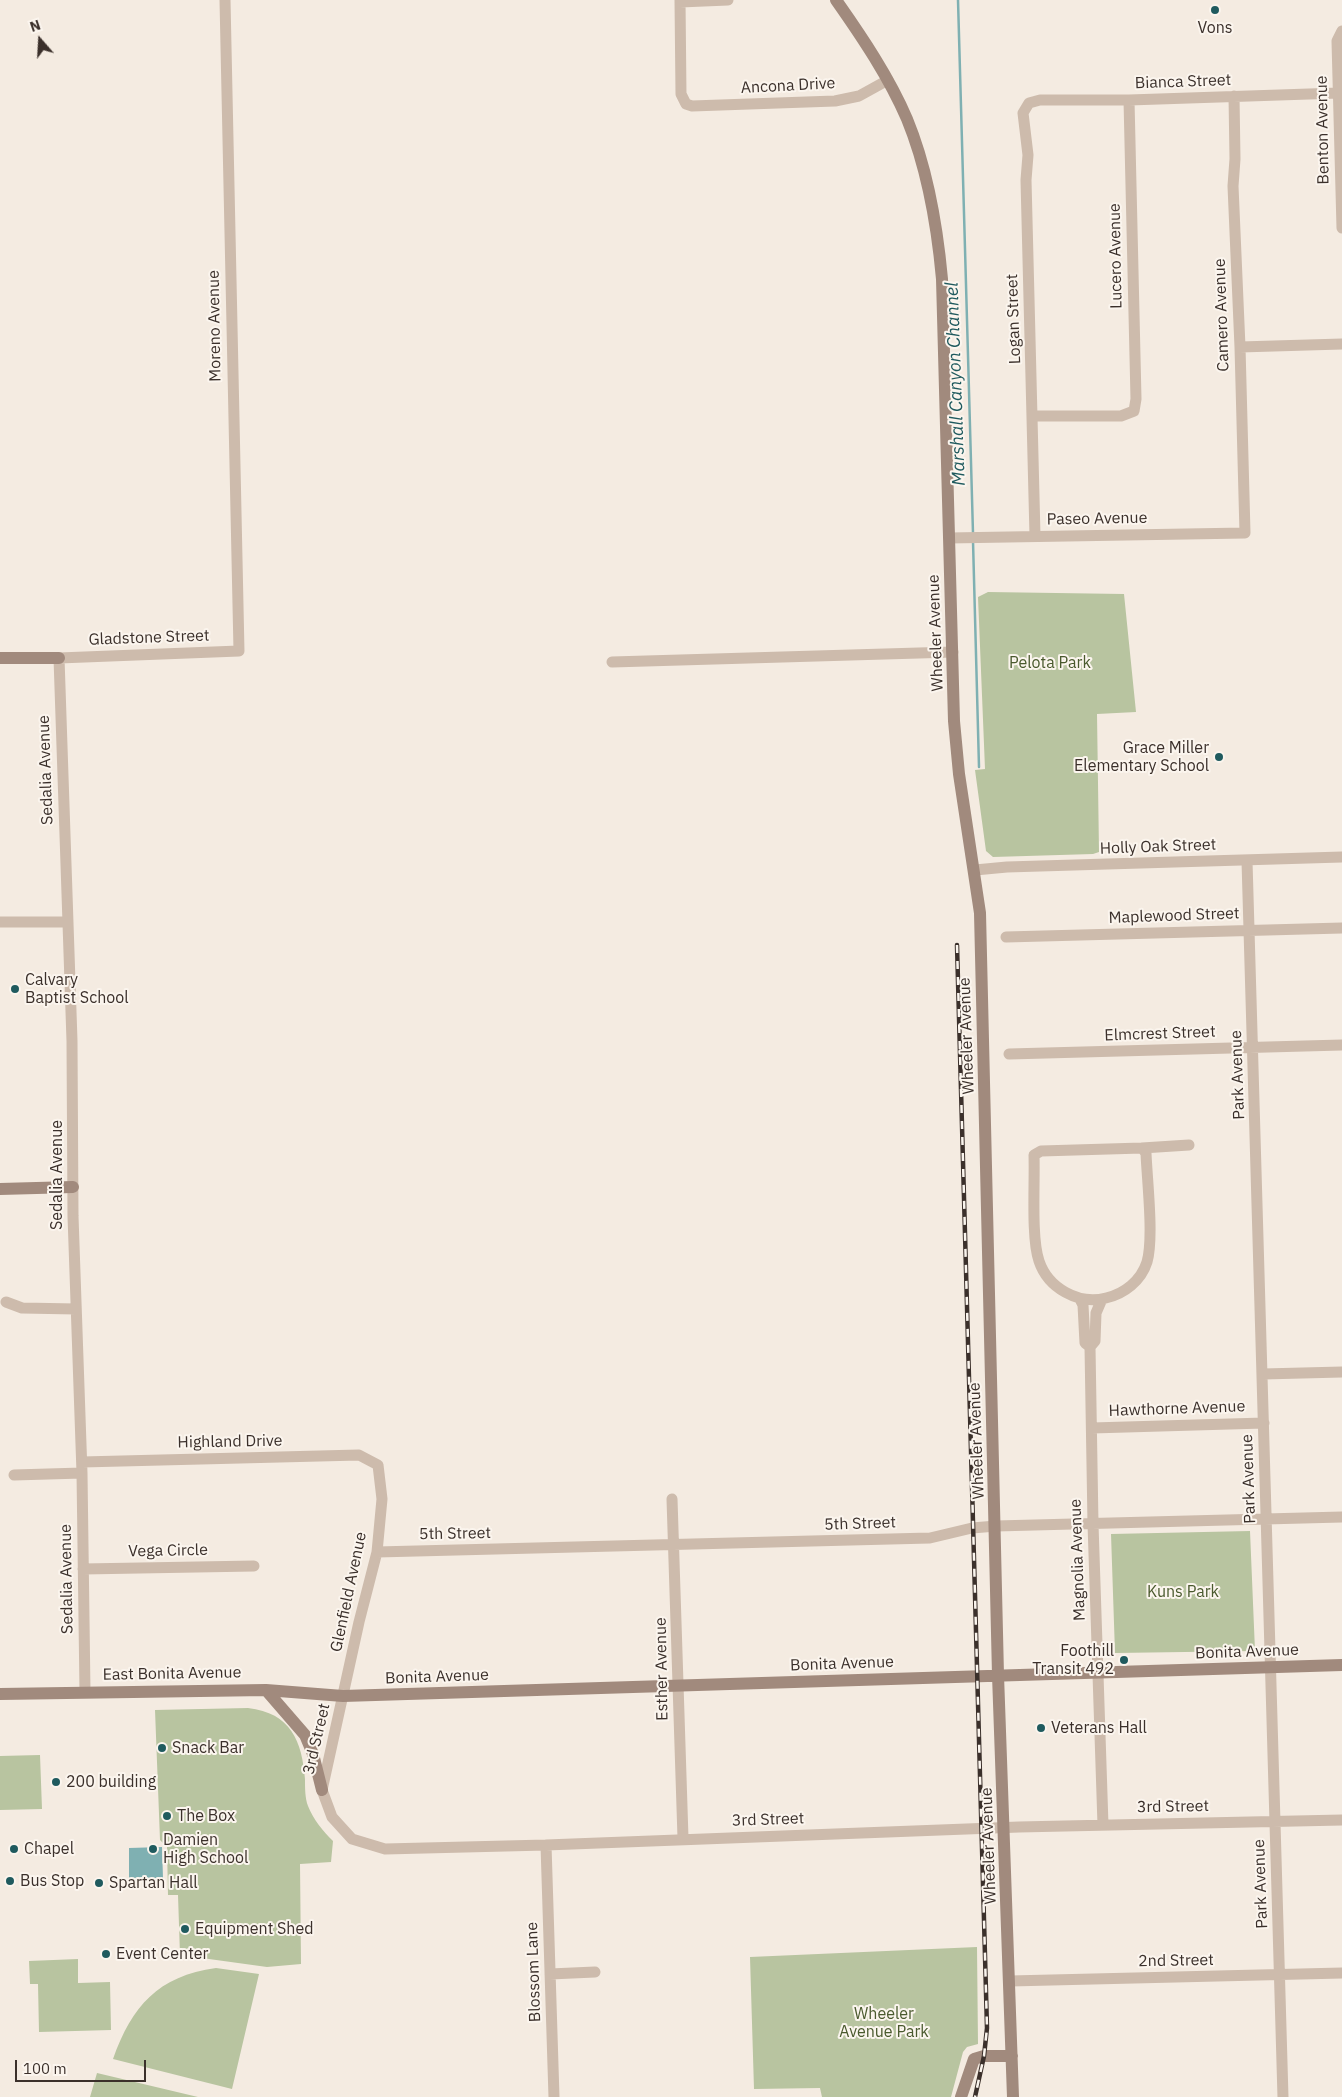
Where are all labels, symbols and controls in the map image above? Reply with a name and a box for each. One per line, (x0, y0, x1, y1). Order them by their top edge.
marker: Vons (1209, 4, 1221, 16)
north arrow (15, 15, 65, 65)
text: N (27, 16, 43, 36)
place label: Vons (1197, 18, 1233, 38)
street label: Bianca Street (1135, 71, 1231, 93)
street label: Ancona Drive (740, 74, 836, 98)
street label: Benton Avenue (1312, 75, 1334, 185)
street label: Lucero Avenue (1105, 203, 1127, 309)
street label: Camero Avenue (1210, 258, 1234, 372)
street label: Moreno Avenue (204, 270, 226, 382)
street label: Logan Street (1003, 273, 1025, 365)
water label: Marshall Canyon Channel (942, 282, 970, 486)
street label: Paseo Avenue (1046, 509, 1148, 529)
street label: Wheeler Avenue (924, 574, 948, 692)
street label: Gladstone Street (88, 626, 210, 650)
park label: Pelota Park (1009, 653, 1091, 673)
street label: Sedalia Avenue (34, 715, 58, 825)
place label: Grace Miller Elementary School (1074, 738, 1209, 776)
marker: Grace Miller Elementary School (1213, 751, 1225, 763)
street label: Holly Oak Street (1099, 835, 1217, 859)
street label: Maplewood Street (1108, 904, 1240, 928)
place label: Calvary Baptist School (25, 970, 129, 1008)
street label: Wheeler Avenue (955, 977, 979, 1095)
marker: Calvary Baptist School (9, 983, 21, 995)
street label: Elmcrest Street (1104, 1022, 1216, 1046)
street label: Park Avenue (1227, 1030, 1249, 1120)
street label: Sedalia Avenue (47, 1120, 67, 1230)
street label: Wheeler Avenue (965, 1382, 989, 1500)
street label: Hawthorne Avenue (1108, 1397, 1246, 1421)
street label: Highland Drive (177, 1431, 283, 1453)
street label: Park Avenue (1238, 1434, 1260, 1524)
street label: Magnolia Avenue (1066, 1499, 1090, 1621)
street label: 5th Street (824, 1513, 896, 1535)
street label: Sedalia Avenue (56, 1524, 78, 1634)
street label: 5th Street (419, 1524, 491, 1544)
street label: Glenfield Avenue (327, 1530, 371, 1654)
street label: Vega Circle (128, 1541, 208, 1561)
park label: Kuns Park (1147, 1582, 1219, 1602)
street label: Esther Avenue (651, 1617, 673, 1721)
place label: Foothill Transit 492 (1032, 1641, 1114, 1679)
street label: Bonita Avenue (1195, 1641, 1299, 1663)
street label: Bonita Avenue (790, 1653, 894, 1675)
marker: Foothill Transit 492 (1118, 1654, 1130, 1666)
street label: East Bonita Avenue (102, 1663, 242, 1685)
street label: Bonita Avenue (385, 1666, 489, 1688)
street label: 3rd Street (300, 1702, 334, 1776)
place label: Veterans Hall (1051, 1718, 1147, 1738)
marker: Veterans Hall (1035, 1722, 1047, 1734)
place label: Snack Bar (172, 1738, 244, 1758)
marker: Snack Bar (156, 1742, 168, 1754)
place label: 200 building (66, 1772, 156, 1792)
marker: 200 building (50, 1776, 62, 1788)
street label: Wheeler Avenue (977, 1787, 1001, 1905)
street label: 3rd Street (1137, 1797, 1209, 1817)
place label: The Box (177, 1806, 235, 1826)
street label: 3rd Street (732, 1809, 804, 1831)
marker: The Box (161, 1810, 173, 1822)
place label: Damien High School (163, 1830, 248, 1868)
place label: Chapel (24, 1839, 74, 1859)
street label: Park Avenue (1250, 1839, 1272, 1929)
marker: Chapel (8, 1843, 20, 1855)
marker: Damien High School (147, 1843, 159, 1855)
place label: Bus Stop (20, 1871, 84, 1891)
place label: Spartan Hall (109, 1873, 198, 1893)
marker: Bus Stop (4, 1875, 16, 1887)
marker: Spartan Hall (93, 1877, 105, 1889)
place label: Equipment Shed (195, 1919, 313, 1939)
street label: Blossom Lane (523, 1922, 545, 2022)
marker: Equipment Shed (179, 1923, 191, 1935)
place label: Event Center (116, 1944, 208, 1964)
marker: Event Center (100, 1948, 112, 1960)
street label: 2nd Street (1138, 1951, 1214, 1971)
park label: Wheeler Avenue Park (839, 2004, 929, 2042)
scale bar (18, 2050, 149, 2082)
text: 100 m (23, 2059, 67, 2078)

